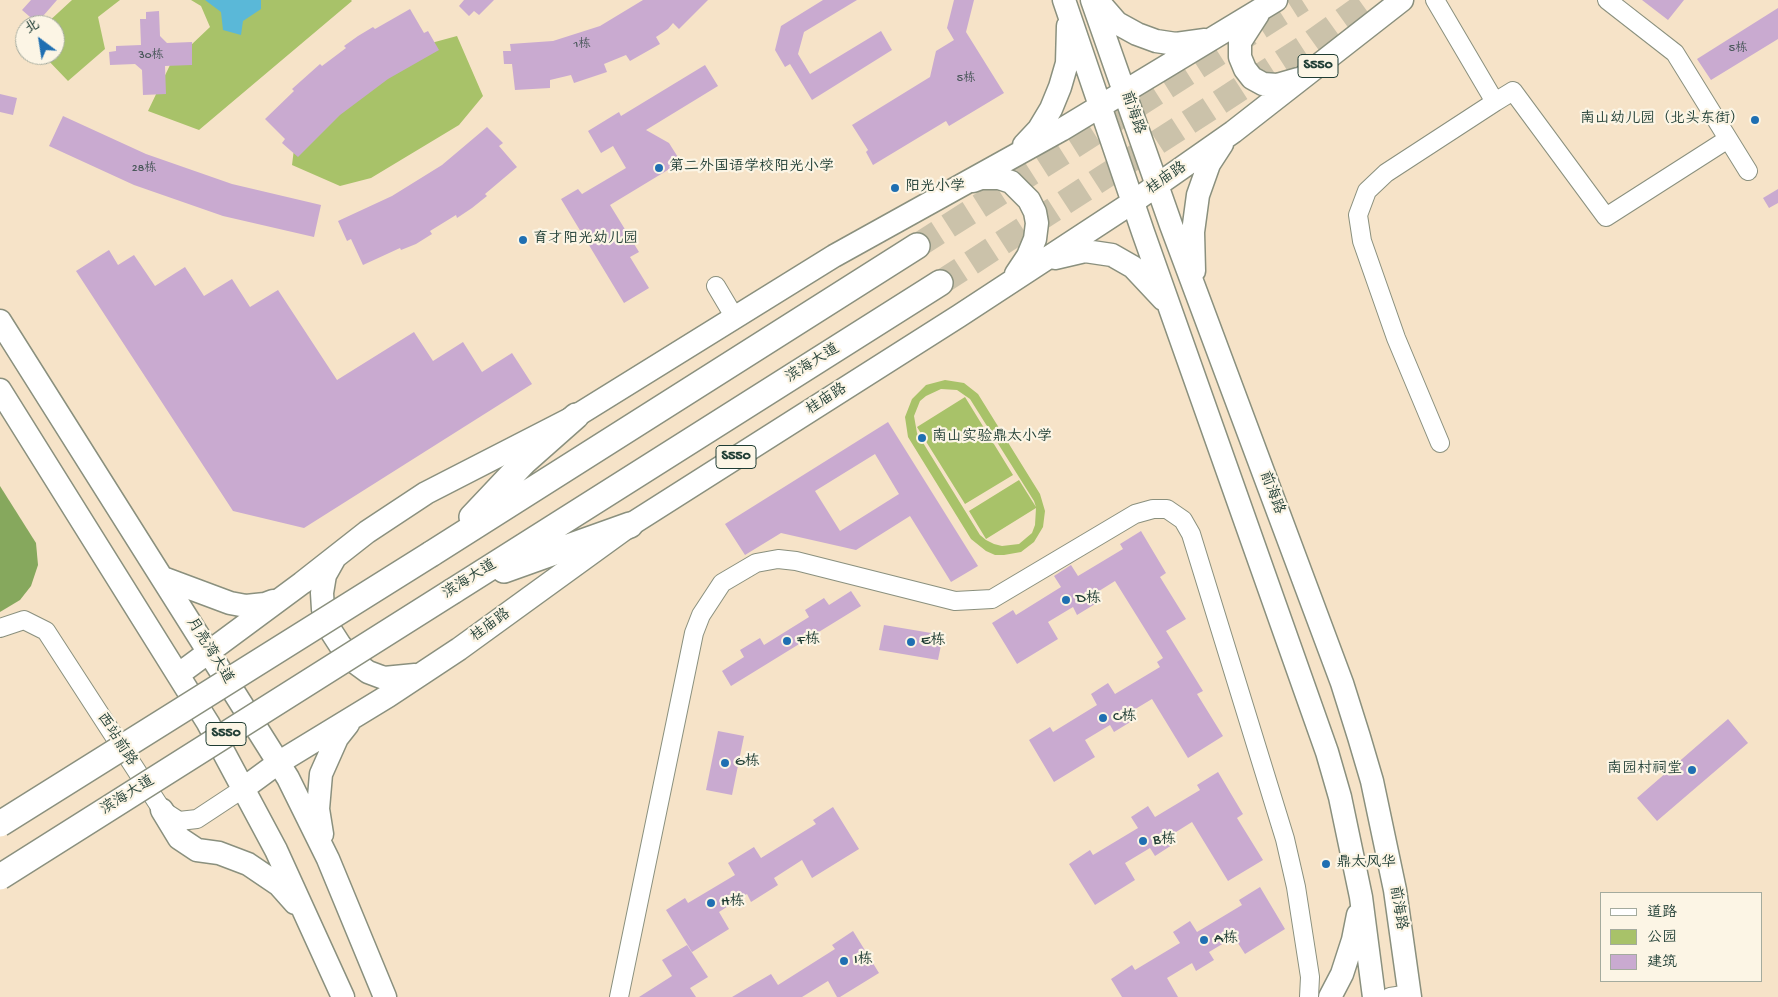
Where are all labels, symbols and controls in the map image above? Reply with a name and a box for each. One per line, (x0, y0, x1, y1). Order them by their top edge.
north arrow (15, 15, 65, 65)
text: 北 (22, 17, 43, 38)
house number: 1栋 (574, 38, 590, 52)
house number: 5栋 (1729, 42, 1747, 56)
house number: 30栋 (138, 49, 164, 63)
road number: S550 (1298, 54, 1338, 78)
house number: 5栋 (957, 72, 975, 86)
street label: 前海路 (1116, 89, 1148, 137)
place label: 南山幼儿园（北头东街） (1580, 111, 1745, 129)
marker: 南山幼儿园（北头东街） (1749, 114, 1761, 126)
place label: 第二外国语学校阳光小学 (669, 159, 834, 177)
street label: 桂庙路 (1143, 159, 1191, 199)
house number: 28栋 (132, 162, 156, 176)
marker: 第二外国语学校阳光小学 (653, 162, 665, 174)
place label: 阳光小学 (905, 179, 965, 197)
marker: 阳光小学 (889, 182, 901, 194)
place label: 育才阳光幼儿园 (533, 231, 638, 249)
marker: 育才阳光幼儿园 (517, 234, 529, 246)
street label: 滨海大道 (783, 340, 843, 388)
street label: 桂庙路 (803, 380, 851, 420)
place label: 南山实验鼎太小学 (932, 429, 1052, 447)
marker: 南山实验鼎太小学 (916, 432, 928, 444)
road number: S550 (716, 446, 756, 468)
street label: 前海路 (1255, 469, 1287, 517)
street label: 滨海大道 (440, 556, 500, 604)
place label: D栋 (1076, 591, 1101, 609)
marker: D栋 (1060, 594, 1072, 606)
street label: 桂庙路 (468, 605, 514, 647)
street label: 月亮湾大道 (181, 614, 237, 688)
place label: F栋 (797, 632, 820, 650)
place label: E栋 (921, 633, 945, 651)
marker: F栋 (781, 635, 793, 647)
marker: E栋 (905, 636, 917, 648)
place label: C栋 (1113, 709, 1136, 727)
street label: 西站前路 (92, 710, 140, 770)
marker: C栋 (1097, 712, 1109, 724)
road number: S550 (206, 722, 246, 746)
place label: G栋 (735, 754, 759, 772)
marker: G栋 (719, 757, 731, 769)
place label: 南园村祠堂 (1607, 761, 1682, 779)
marker: 南园村祠堂 (1686, 764, 1698, 776)
street label: 滨海大道 (98, 772, 158, 820)
place label: B栋 (1153, 832, 1176, 850)
marker: B栋 (1137, 835, 1149, 847)
place label: 鼎太风华 (1336, 855, 1396, 873)
marker: 鼎太风华 (1320, 858, 1332, 870)
street label: 前海路 (1385, 884, 1409, 932)
legend (1600, 892, 1763, 982)
place label: H栋 (721, 894, 745, 912)
marker: H栋 (705, 897, 717, 909)
text: 道路 (1647, 904, 1677, 922)
text: 公园 (1647, 929, 1677, 947)
place label: A栋 (1214, 931, 1238, 949)
marker: A栋 (1198, 934, 1210, 946)
place label: I栋 (854, 952, 873, 970)
text: 建筑 (1647, 954, 1677, 972)
marker: I栋 (838, 955, 850, 967)

